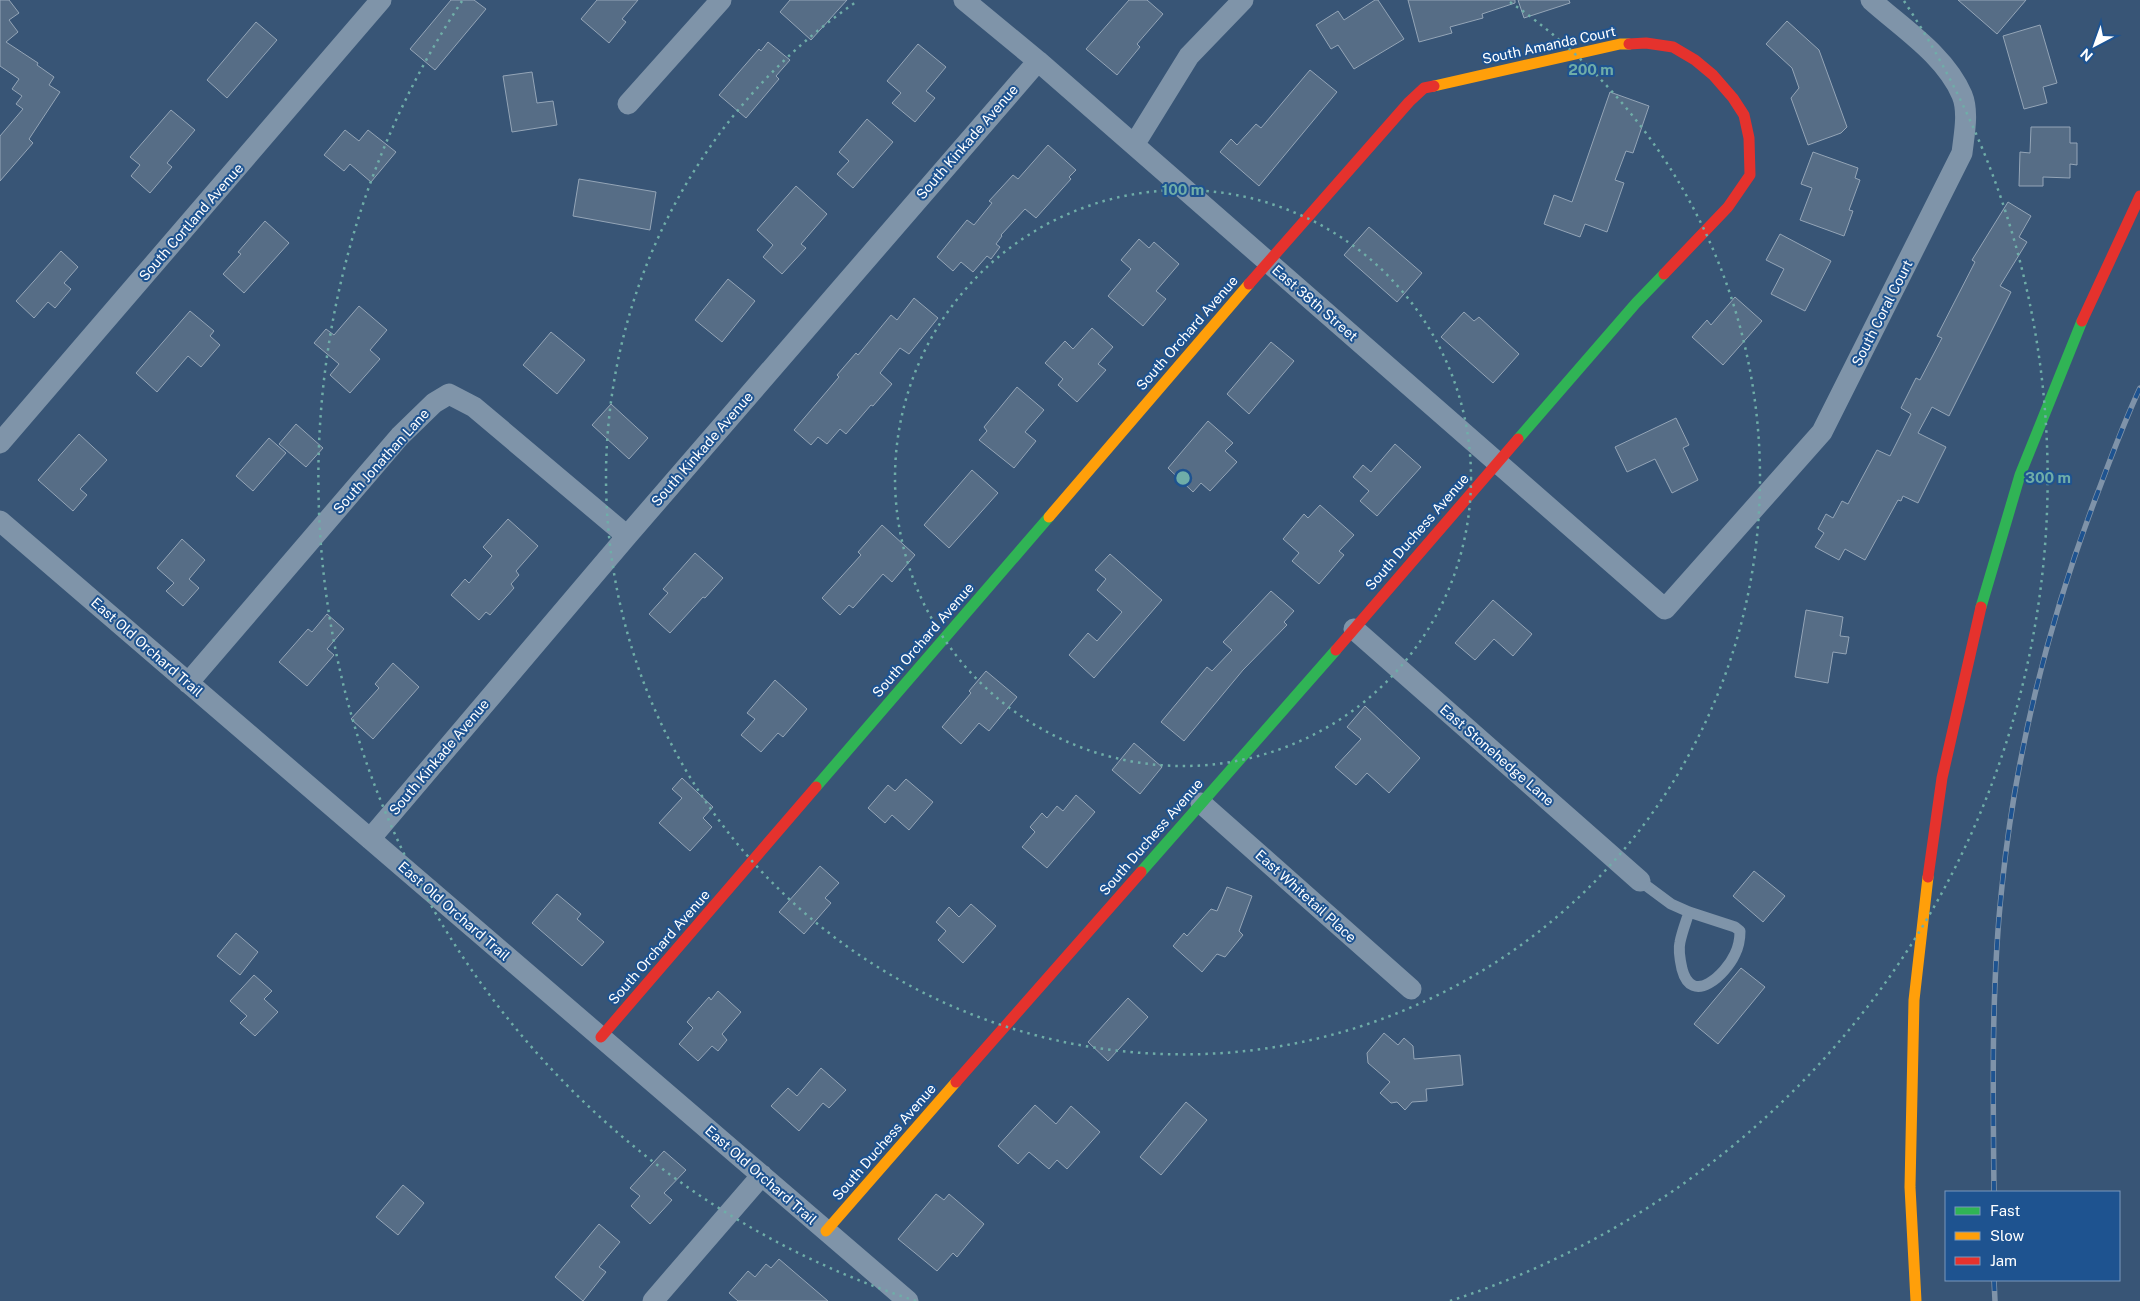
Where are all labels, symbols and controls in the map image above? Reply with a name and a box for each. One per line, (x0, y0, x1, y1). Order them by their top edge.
north arrow (2070, 20, 2120, 70)
street label: South Amanda Court (1481, 23, 1617, 67)
text: N (2077, 45, 2096, 64)
text: 200 m (1568, 61, 1614, 78)
street label: South Kinkade Avenue (913, 81, 1021, 203)
street label: South Cortland Avenue (136, 160, 246, 284)
text: 100 m (1162, 181, 1204, 198)
street label: South Coral Court (1848, 257, 1916, 369)
street label: East 38th Street (1269, 262, 1361, 344)
street label: South Orchard Avenue (1133, 272, 1241, 393)
street label: South Kinkade Avenue (648, 388, 756, 510)
street label: South Jonathan Lane (330, 405, 432, 517)
centre of rings (1174, 469, 1192, 487)
text: 300 m (2025, 469, 2071, 486)
street label: South Duchess Avenue (1362, 470, 1472, 594)
street label: South Orchard Avenue (869, 579, 977, 700)
street label: East Old Orchard Trail (88, 594, 206, 700)
street label: South Kinkade Avenue (386, 696, 492, 818)
street label: East Stonehedge Lane (1437, 701, 1557, 809)
street label: South Duchess Avenue (1096, 775, 1206, 899)
street label: East Whitetail Place (1252, 847, 1360, 946)
street label: East Old Orchard Trail (395, 858, 513, 964)
street label: South Orchard Avenue (605, 886, 713, 1007)
street label: South Duchess Avenue (829, 1080, 939, 1204)
street label: East Old Orchard Trail (702, 1122, 820, 1228)
legend (1945, 1191, 2120, 1281)
text: Fast (1990, 1202, 2020, 1219)
text: Slow (1990, 1227, 2025, 1244)
text: Jam (1990, 1252, 2017, 1269)

